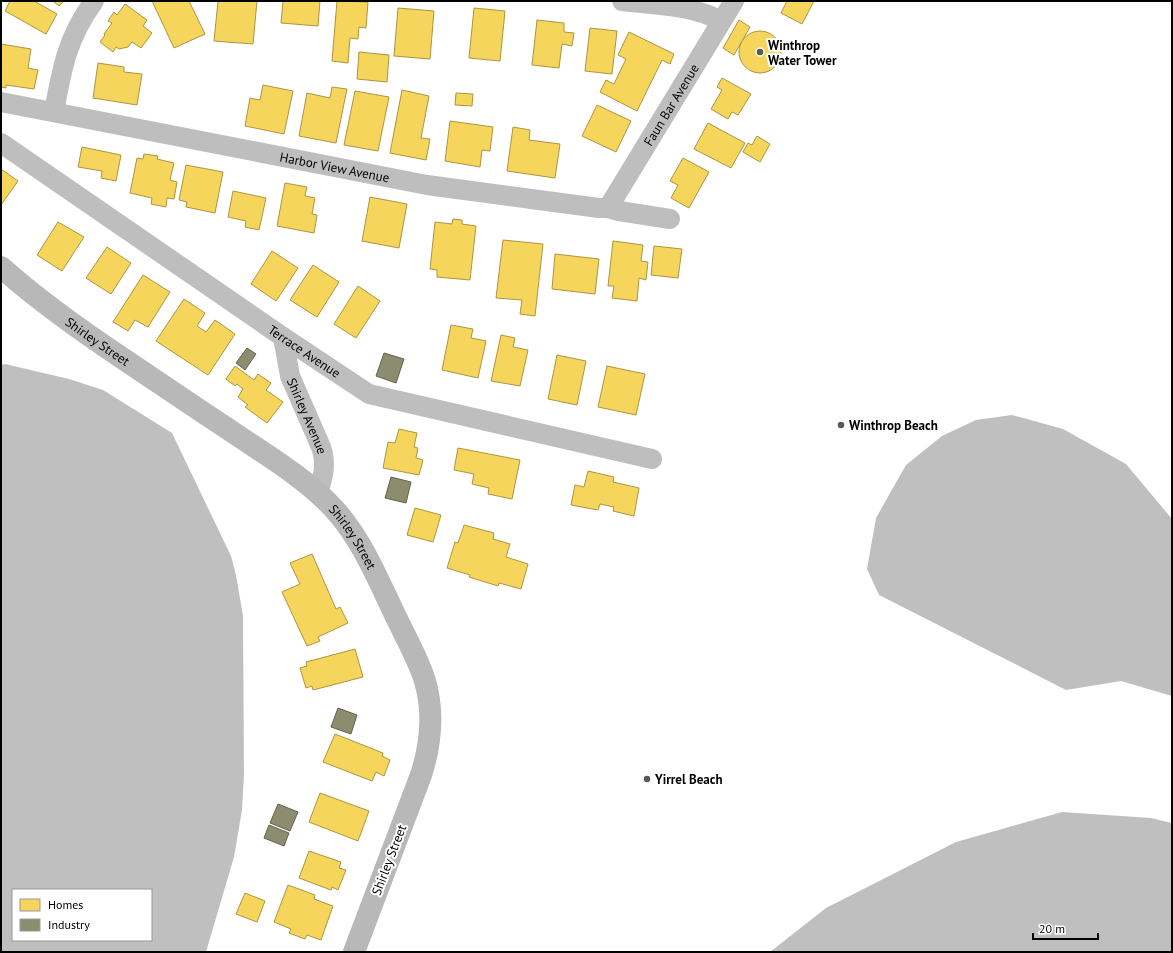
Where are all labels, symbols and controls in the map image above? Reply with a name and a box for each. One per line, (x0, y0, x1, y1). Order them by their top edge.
place label: Winthrop Water Tower (768, 37, 837, 69)
marker: Winthrop Water Tower (755, 47, 765, 57)
street label: Faun Bar Avenue (639, 61, 702, 149)
street label: Harbor View Avenue (278, 148, 391, 186)
street label: Shirley Street (62, 313, 134, 370)
street label: Terrace Avenue (265, 321, 344, 381)
street label: Shirley Avenue (283, 375, 331, 456)
place label: Winthrop Beach (849, 417, 938, 434)
marker: Winthrop Beach (836, 420, 846, 430)
street label: Shirley Street (325, 501, 381, 573)
place label: Yirrel Beach (654, 771, 722, 788)
marker: Yirrel Beach (642, 774, 652, 784)
street label: Shirley Street (368, 822, 410, 898)
legend (12, 889, 152, 941)
text: Homes (48, 897, 83, 912)
scale bar (1033, 915, 1098, 941)
text: Industry (48, 917, 90, 932)
text: 20 m (1039, 921, 1065, 936)

